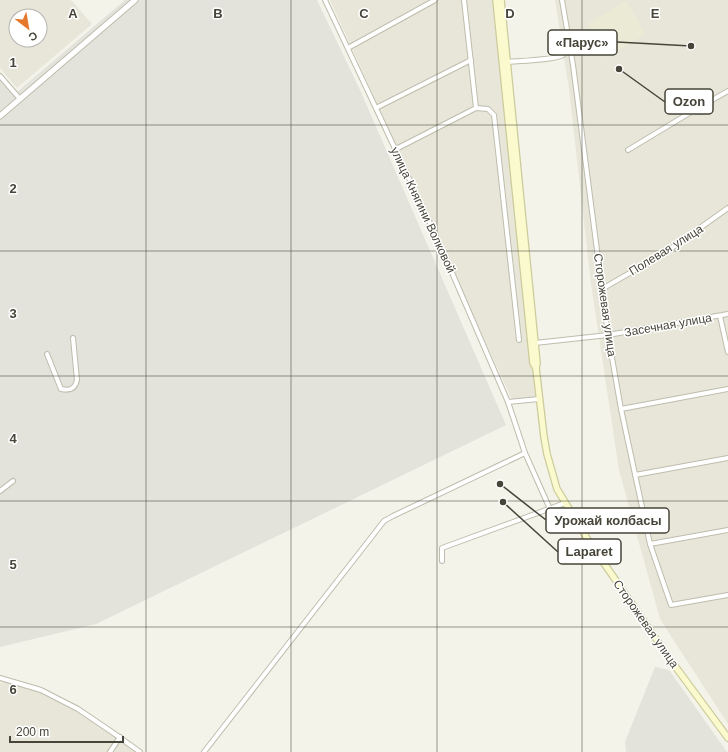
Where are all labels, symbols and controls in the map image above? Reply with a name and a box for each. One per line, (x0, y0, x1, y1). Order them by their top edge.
text: A (68, 6, 78, 21)
text: B (213, 6, 223, 21)
text: C (359, 6, 369, 21)
text: D (505, 6, 515, 21)
text: E (651, 6, 660, 21)
north arrow (8, 8, 48, 48)
text: С (27, 29, 40, 44)
callout: «Парус» (548, 30, 617, 55)
text: «Парус» (556, 35, 608, 50)
text: 1 (9, 55, 17, 70)
callout: Ozon (665, 89, 713, 114)
text: Ozon (673, 94, 705, 109)
street label: улица Княгини Волковой (388, 145, 458, 275)
text: 2 (9, 181, 17, 196)
street label: Полевая улица (626, 222, 706, 278)
street label: Сторожевая улица (591, 252, 619, 358)
text: 3 (9, 306, 17, 321)
street label: Засечная улица (623, 310, 713, 340)
text: 4 (9, 431, 17, 446)
callout: Урожай колбасы (546, 508, 669, 533)
text: Урожай колбасы (554, 513, 662, 528)
callout: Laparet (558, 539, 621, 564)
text: Laparet (566, 544, 613, 559)
text: 5 (9, 557, 17, 572)
street label: Сторожевая улица (610, 577, 682, 671)
text: 6 (9, 682, 17, 697)
scale bar (10, 718, 123, 744)
text: 200 m (16, 725, 49, 739)

